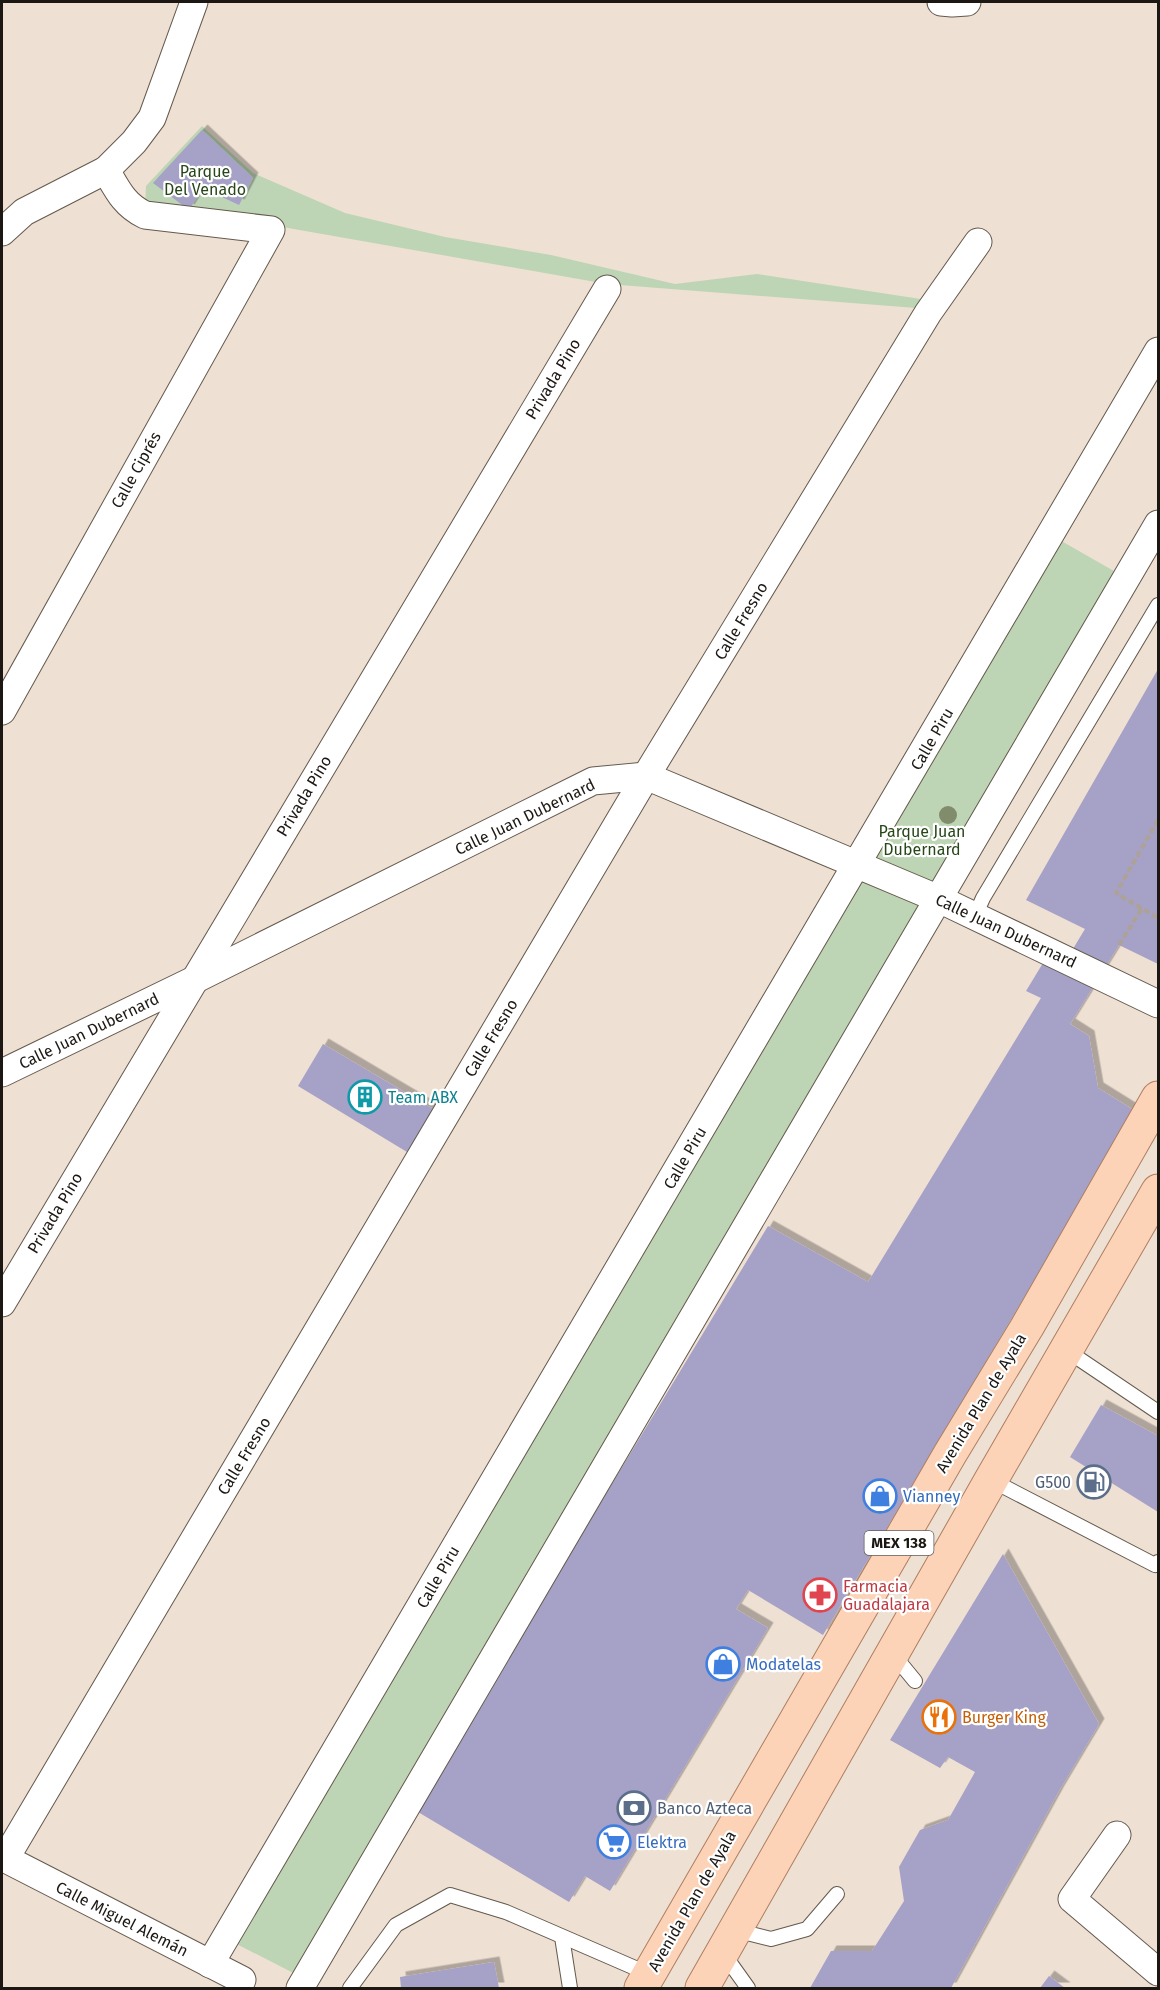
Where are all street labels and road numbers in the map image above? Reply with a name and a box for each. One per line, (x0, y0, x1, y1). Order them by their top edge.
street label: Privada Pino (521, 335, 585, 423)
street label: Calle Ciprés (107, 428, 165, 512)
street label: Calle Fresno (710, 579, 772, 663)
street label: Calle Piru (907, 704, 957, 774)
street label: Privada Pino (272, 752, 336, 840)
street label: Calle Juan Dubernard (452, 775, 598, 859)
street label: Calle Juan Dubernard (932, 890, 1080, 972)
street label: Calle Juan Dubernard (16, 989, 162, 1073)
street label: Calle Fresno (460, 996, 522, 1080)
street label: Calle Piru (660, 1123, 710, 1193)
street label: Privada Pino (23, 1169, 87, 1257)
street label: Avenida Plan de Ayala (932, 1330, 1030, 1476)
street label: Calle Fresno (213, 1414, 275, 1498)
road number: MEX 138 (864, 1531, 934, 1555)
street label: Calle Piru (413, 1542, 463, 1612)
street label: Avenida Plan de Ayala (644, 1827, 740, 1975)
street label: Calle Miguel Alemán (53, 1877, 191, 1961)

